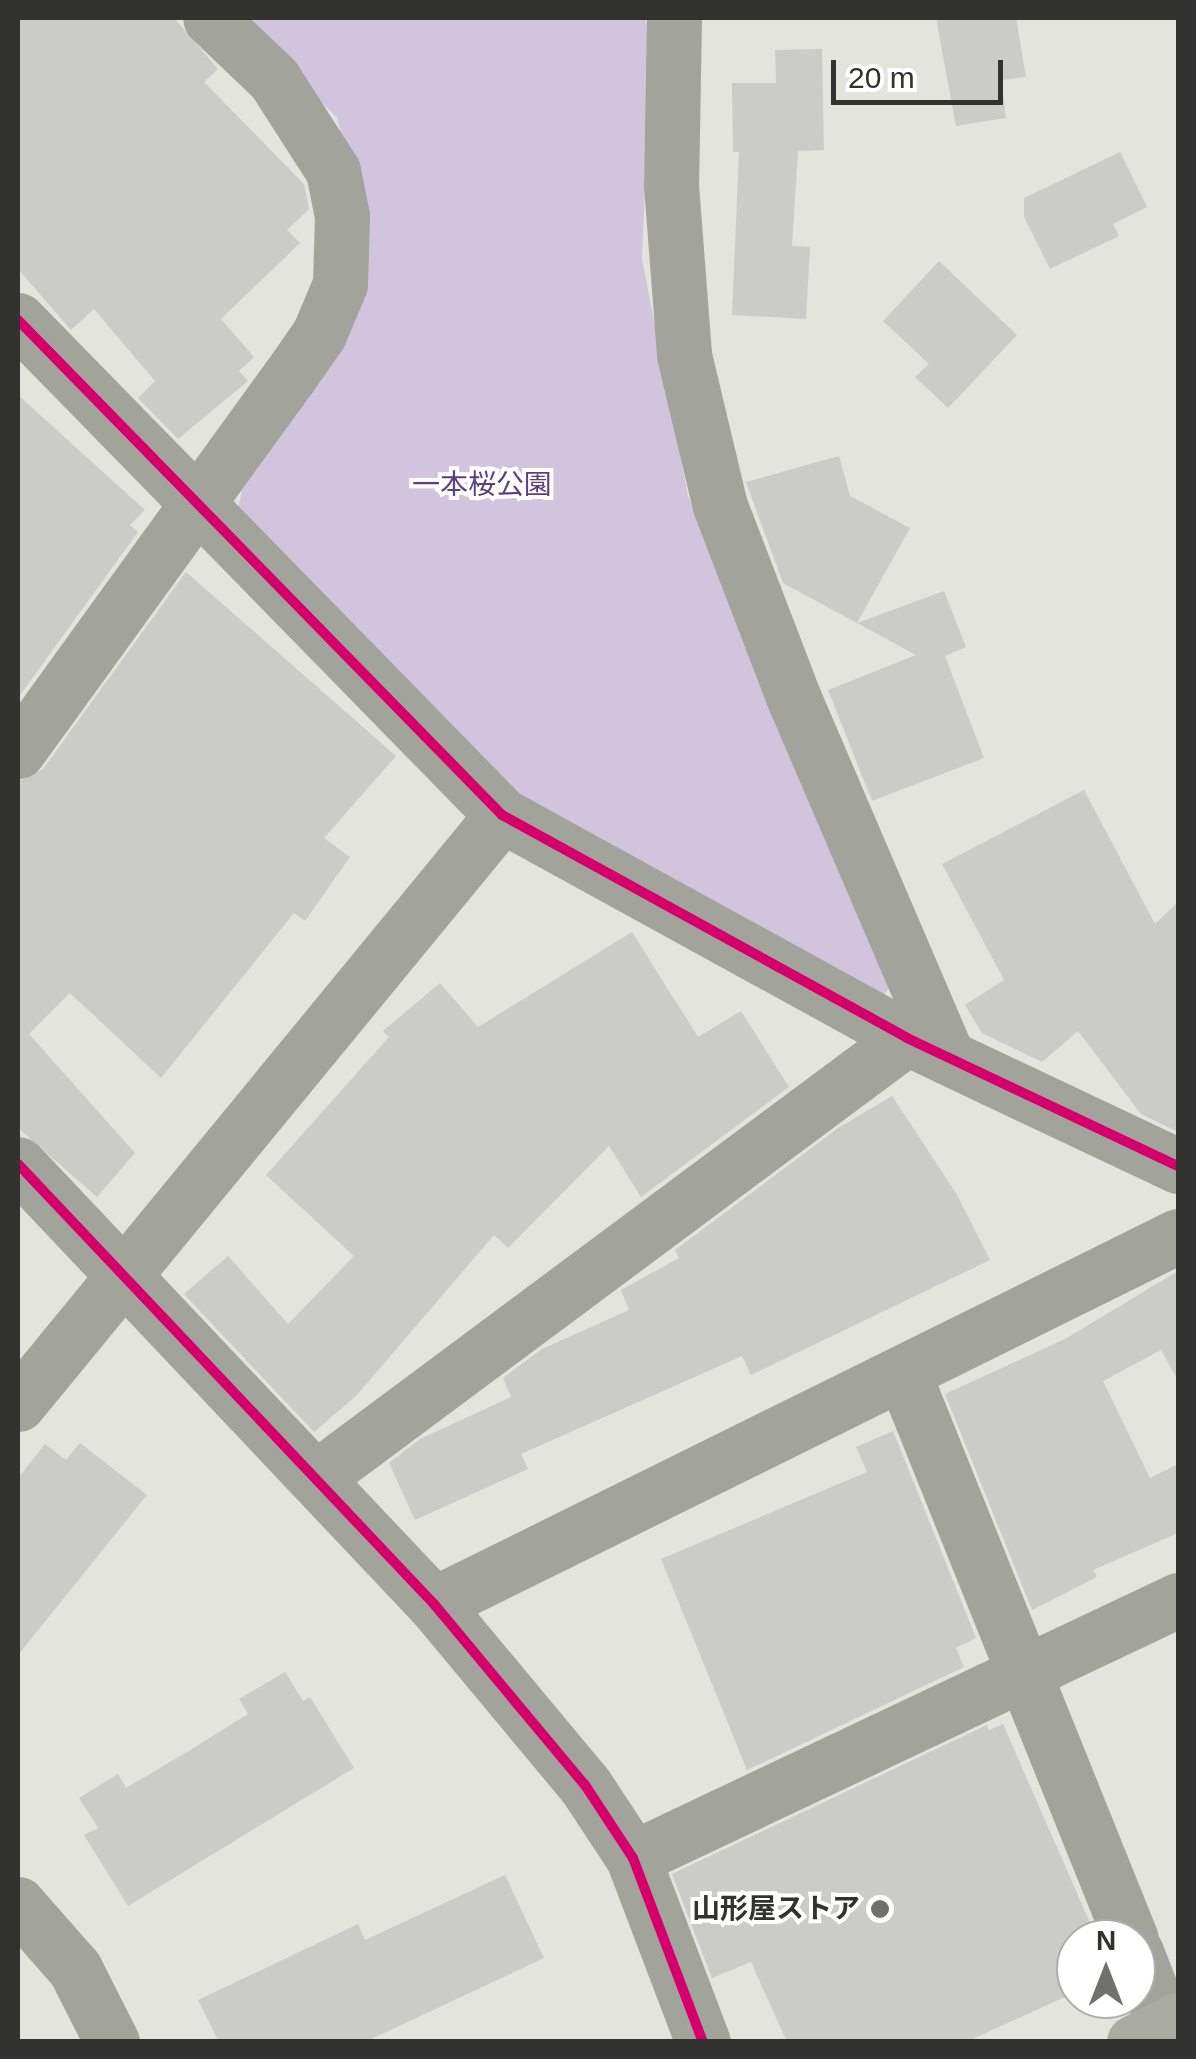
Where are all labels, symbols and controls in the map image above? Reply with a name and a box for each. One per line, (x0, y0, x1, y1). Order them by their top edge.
scale bar (836, 40, 1008, 102)
text: 20 m (848, 61, 915, 94)
park label: 一本桜公園 (412, 468, 552, 502)
place label: 山形屋ストア (692, 1892, 860, 1926)
marker: 山形屋ストア (869, 1898, 891, 1920)
north arrow (1056, 1919, 1156, 2019)
text: N (1096, 1925, 1116, 1956)

